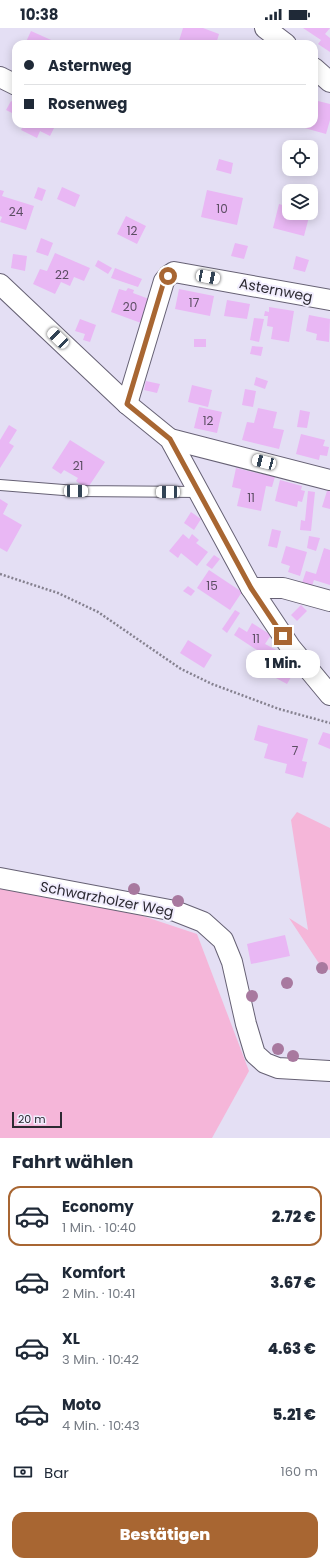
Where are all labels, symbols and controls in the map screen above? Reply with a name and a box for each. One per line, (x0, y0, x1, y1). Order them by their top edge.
text: 10:38 (20, 4, 58, 25)
text: Asternweg (48, 55, 132, 76)
text: Rosenweg (48, 93, 127, 114)
map controls (282, 140, 318, 220)
button: locate (282, 140, 318, 176)
button: layers (282, 184, 318, 220)
house number: 10 (216, 200, 228, 217)
house number: 24 (9, 203, 24, 220)
house number: 12 (127, 222, 137, 239)
house number: 22 (55, 266, 69, 283)
route start (159, 267, 177, 285)
car (195, 269, 221, 285)
street label: Asternweg (238, 273, 314, 307)
house number: 17 (189, 294, 200, 311)
house number: 20 (123, 298, 137, 315)
car (45, 325, 71, 351)
house number: 12 (203, 412, 213, 429)
car (251, 453, 277, 471)
house number: 21 (73, 457, 83, 474)
car (64, 485, 88, 497)
car (156, 486, 180, 498)
house number: 11 (247, 489, 255, 506)
house number: 15 (206, 577, 218, 594)
route end (274, 627, 292, 645)
house number: 11 (252, 630, 260, 647)
callout: 1 Min. (246, 650, 320, 678)
text: 1 Min. (265, 654, 301, 673)
house number: 7 (292, 742, 299, 759)
street label: Schwarzholzer Weg (39, 876, 175, 922)
scale bar (12, 1110, 62, 1129)
text: 20 m (18, 1111, 46, 1127)
text: Fahrt wählen (12, 1149, 134, 1174)
text: Economy (62, 1196, 134, 1217)
icon: car (14, 1198, 50, 1234)
text: 2.72 € (272, 1206, 316, 1227)
text: 1 Min. · 10:40 (62, 1218, 136, 1237)
text: Komfort (62, 1262, 125, 1283)
icon: car (14, 1264, 50, 1300)
text: 3.67 € (270, 1272, 316, 1293)
text: 2 Min. · 10:41 (62, 1284, 136, 1303)
text: XL (62, 1328, 80, 1349)
icon: car (14, 1330, 50, 1366)
text: 4.63 € (268, 1338, 316, 1359)
text: 3 Min. · 10:42 (62, 1350, 139, 1369)
text: Moto (62, 1394, 101, 1415)
icon: car (14, 1396, 50, 1432)
text: 5.21 € (273, 1404, 316, 1425)
text: 4 Min. · 10:43 (62, 1416, 140, 1435)
icon: cash (12, 1461, 34, 1483)
text: Bar (44, 1462, 69, 1483)
text: 160 m (281, 1462, 318, 1481)
button: Bestätigen (12, 1512, 318, 1558)

